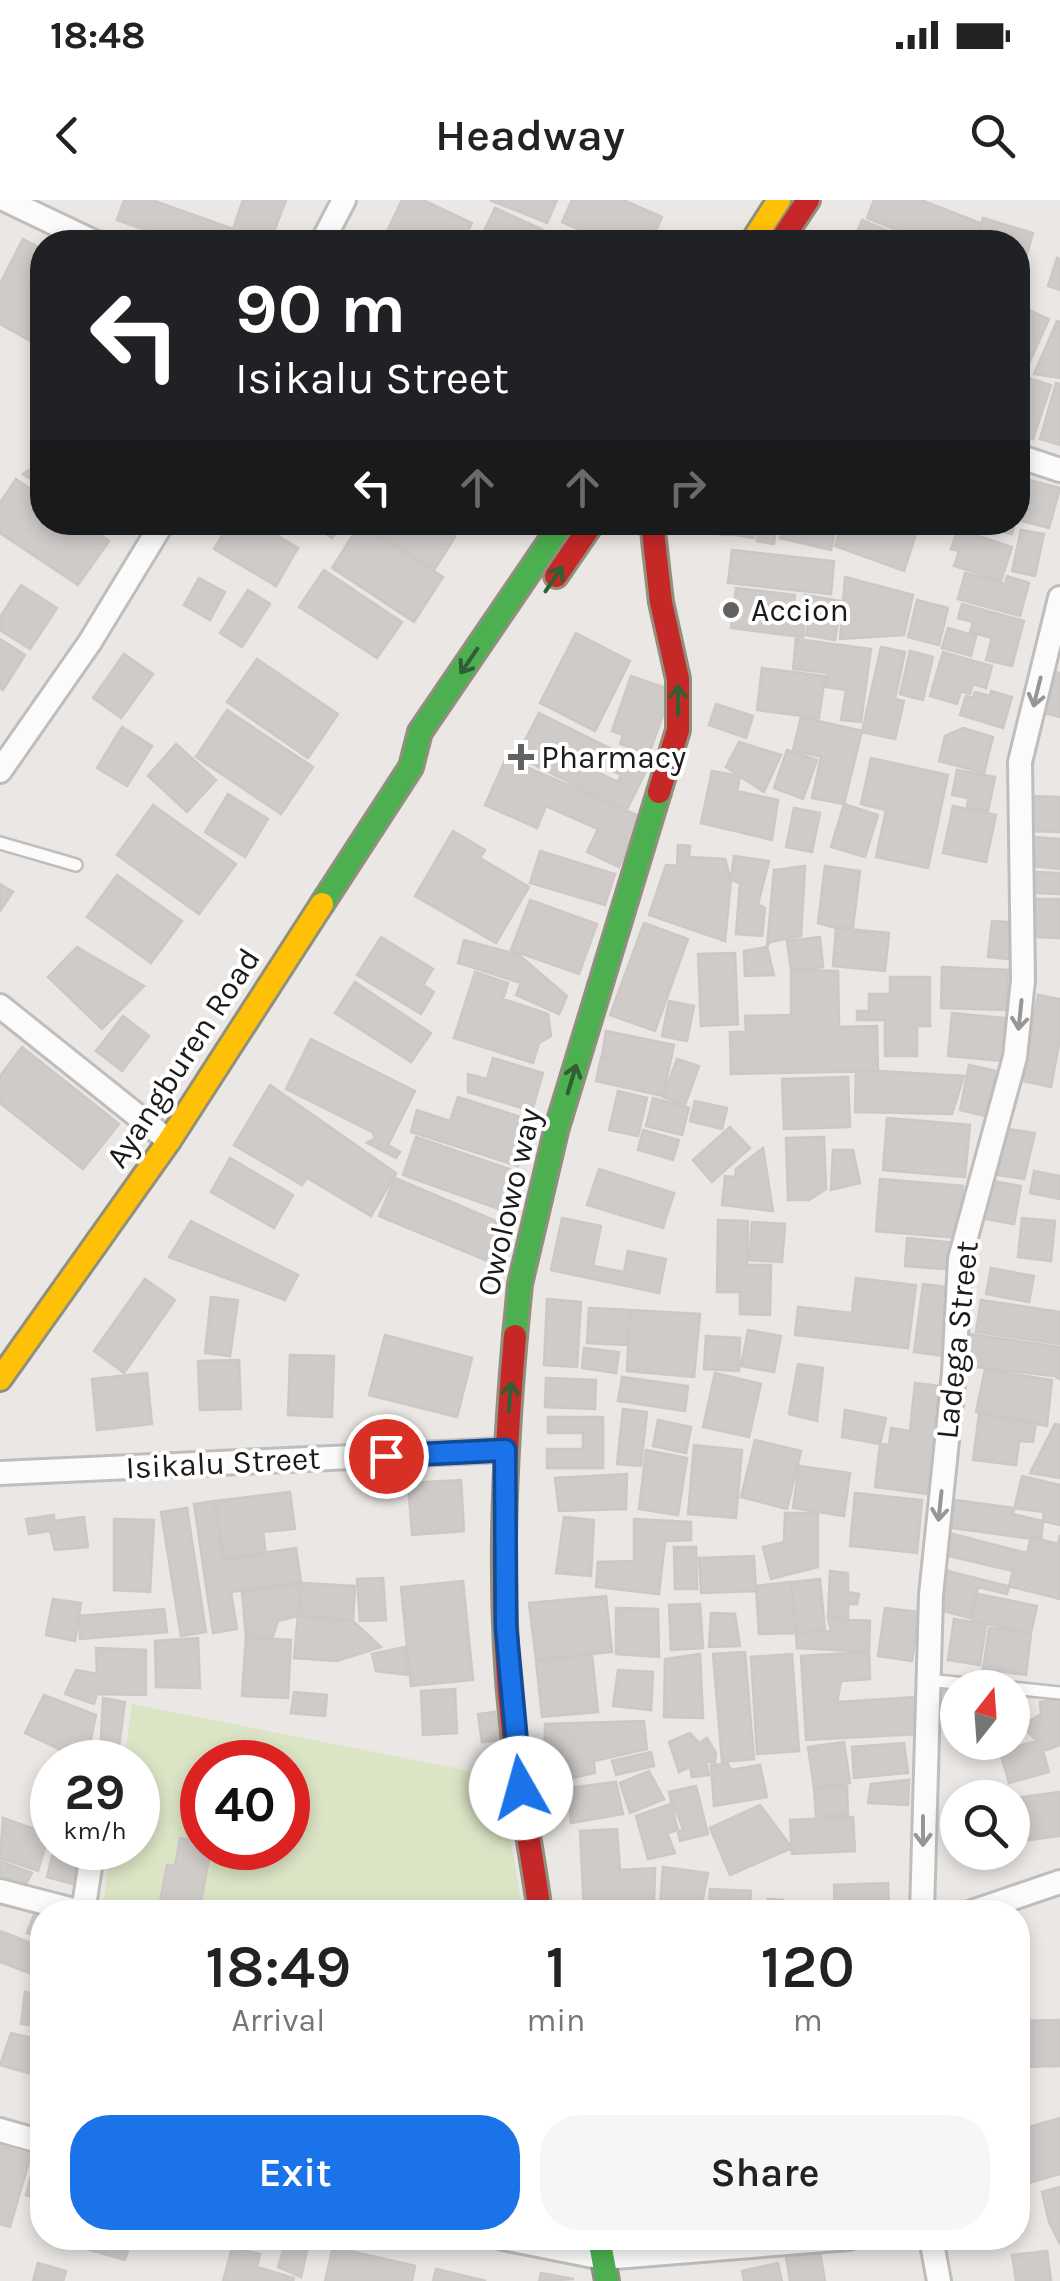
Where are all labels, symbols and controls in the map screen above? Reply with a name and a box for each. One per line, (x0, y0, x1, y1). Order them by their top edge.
text: 18:48 (50, 13, 146, 58)
icon: back (40, 108, 95, 163)
icon: search (965, 108, 1020, 163)
text: Headway (435, 109, 625, 161)
text: 90 m (235, 268, 406, 350)
icon: left (70, 270, 200, 400)
text: Isikalu Street (235, 352, 509, 404)
icon: left (345, 460, 400, 515)
icon: ahead (450, 460, 505, 515)
icon: ahead (555, 460, 610, 515)
icon: right (660, 460, 715, 515)
one-way arrow (543, 565, 564, 593)
place label: Accion (751, 592, 849, 629)
marker: Accion (720, 599, 742, 621)
one-way arrow (459, 647, 480, 675)
one-way arrow (1027, 675, 1045, 707)
one-way arrow (668, 685, 688, 718)
place label: Pharmacy (541, 739, 686, 776)
marker: Pharmacy (510, 746, 532, 768)
street label: Ayangburen Road (98, 941, 268, 1175)
one-way arrow (1010, 998, 1029, 1031)
one-way arrow (564, 1064, 582, 1096)
street label: Owolowo way (469, 1104, 549, 1300)
street label: Ladega Street (928, 1239, 986, 1441)
one-way arrow (500, 1382, 519, 1414)
pin (344, 1414, 429, 1499)
icon: arrive (359, 1429, 414, 1484)
street label: Isikalu Street (125, 1439, 321, 1487)
one-way arrow (931, 1490, 950, 1522)
north arrow (940, 1670, 1030, 1760)
map controls (940, 1670, 1030, 1870)
position arrow (469, 1736, 573, 1840)
speed limit sign: 40 (180, 1740, 310, 1870)
text: 29 (65, 1763, 125, 1822)
button: search (940, 1780, 1030, 1870)
one-way arrow (914, 1814, 932, 1846)
text: km/h (63, 1816, 127, 1845)
text: 18:49 (205, 1932, 351, 2002)
text: 1 (545, 1932, 566, 2002)
text: 120 (761, 1932, 855, 2002)
text: Arrival (231, 2002, 325, 2039)
text: min (526, 2002, 585, 2039)
text: m (793, 2002, 823, 2039)
button: Exit (70, 2115, 520, 2230)
button: Share (540, 2115, 990, 2230)

